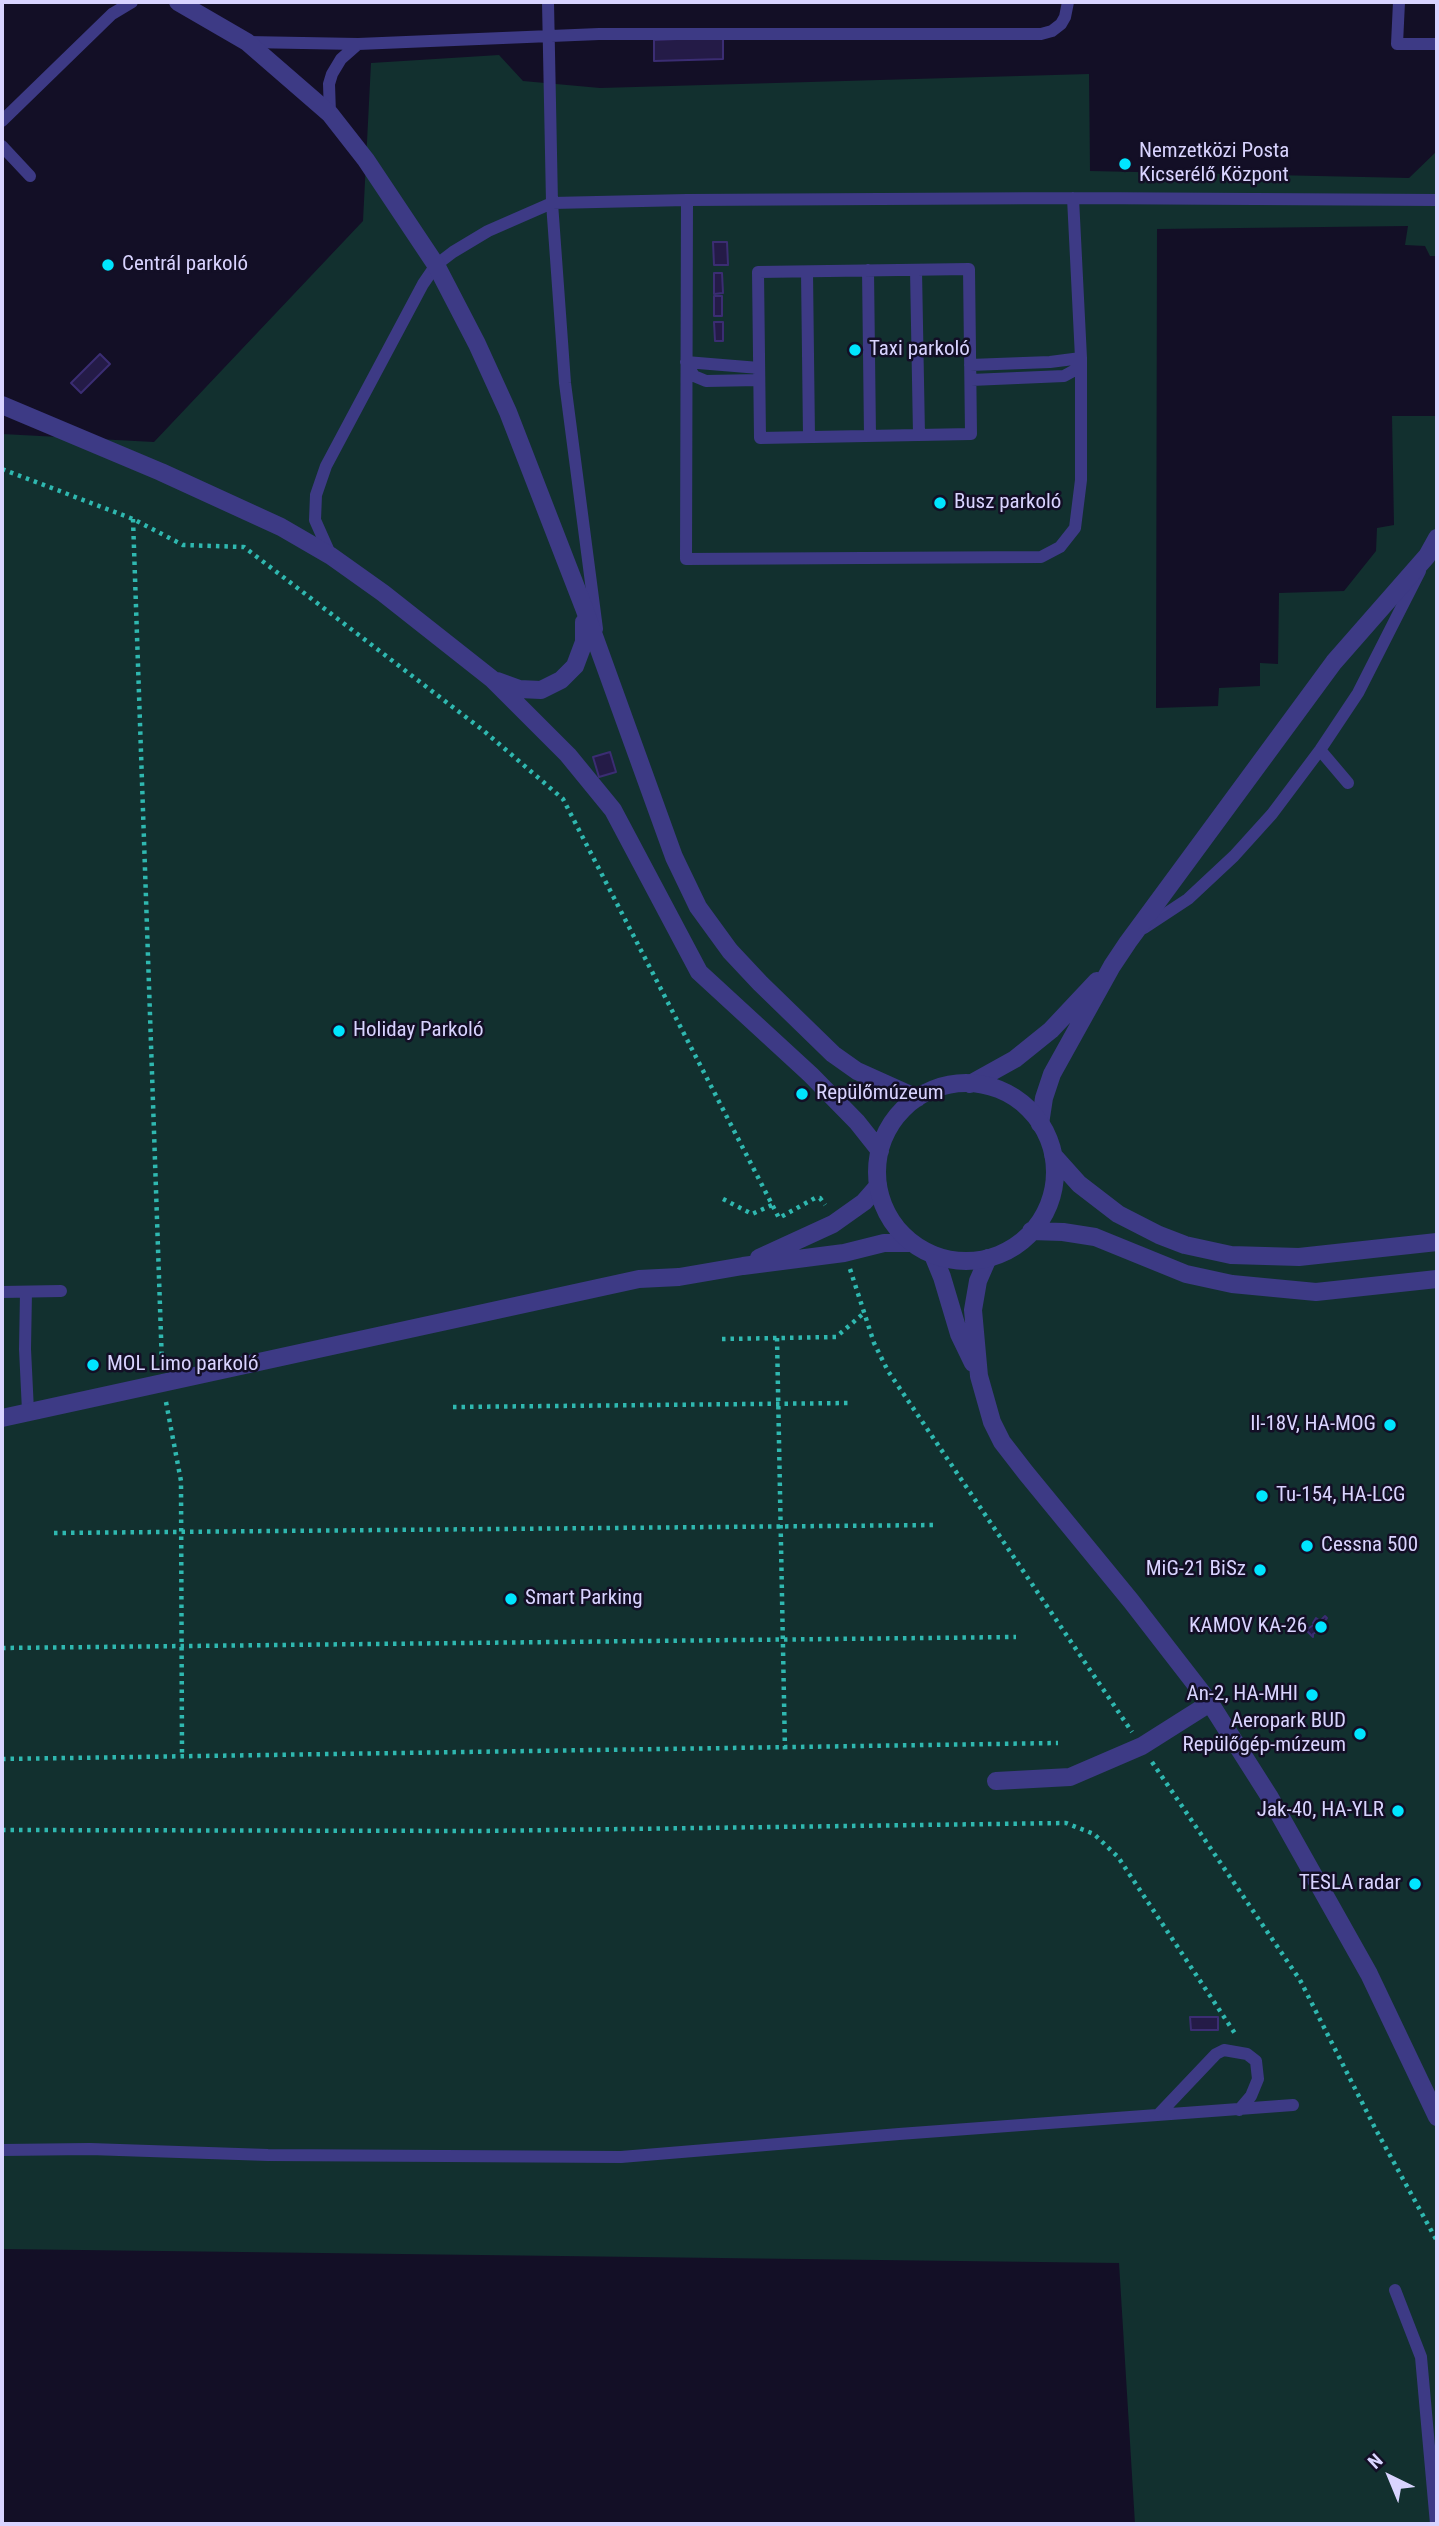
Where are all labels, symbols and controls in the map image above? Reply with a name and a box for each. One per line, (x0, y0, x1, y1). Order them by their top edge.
place label: Nemzetközi Posta Kicserélő Központ (1139, 139, 1289, 189)
marker: Nemzetközi Posta Kicserélő Központ (1117, 156, 1133, 172)
place label: Centrál parkoló (122, 252, 248, 278)
marker: Centrál parkoló (100, 257, 116, 273)
place label: Taxi parkoló (869, 337, 970, 363)
marker: Taxi parkoló (847, 342, 863, 358)
place label: Busz parkoló (954, 490, 1061, 516)
marker: Busz parkoló (932, 495, 948, 511)
place label: Holiday Parkoló (353, 1018, 483, 1044)
marker: Holiday Parkoló (331, 1023, 347, 1039)
place label: Repülőmúzeum (816, 1081, 944, 1107)
marker: Repülőmúzeum (794, 1086, 810, 1102)
place label: MOL Limo parkoló (107, 1352, 258, 1378)
marker: MOL Limo parkoló (85, 1357, 101, 1373)
place label: Il-18V, HA-MOG (1250, 1412, 1376, 1438)
marker: Il-18V, HA-MOG (1382, 1417, 1398, 1433)
place label: Tu-154, HA-LCG (1276, 1483, 1406, 1509)
marker: Tu-154, HA-LCG (1254, 1488, 1270, 1504)
place label: Cessna 500 (1321, 1533, 1418, 1559)
marker: Cessna 500 (1299, 1538, 1315, 1554)
place label: MiG-21 BiSz (1146, 1557, 1246, 1583)
marker: MiG-21 BiSz (1252, 1562, 1268, 1578)
place label: Smart Parking (525, 1586, 642, 1612)
marker: Smart Parking (503, 1591, 519, 1607)
place label: KAMOV KA-26 (1189, 1614, 1307, 1640)
marker: KAMOV KA-26 (1313, 1619, 1329, 1635)
place label: An-2, HA-MHI (1187, 1682, 1298, 1708)
marker: An-2, HA-MHI (1304, 1687, 1320, 1703)
place label: Aeropark BUD Repülőgép-múzeum (1183, 1709, 1346, 1759)
marker: Aeropark BUD Repülőgép-múzeum (1352, 1726, 1368, 1742)
place label: Jak-40, HA-YLR (1257, 1798, 1384, 1824)
marker: Jak-40, HA-YLR (1390, 1803, 1406, 1819)
place label: TESLA radar (1299, 1871, 1401, 1897)
marker: TESLA radar (1407, 1876, 1423, 1892)
north arrow (1355, 2442, 1425, 2512)
text: N (1363, 2449, 1387, 2474)

